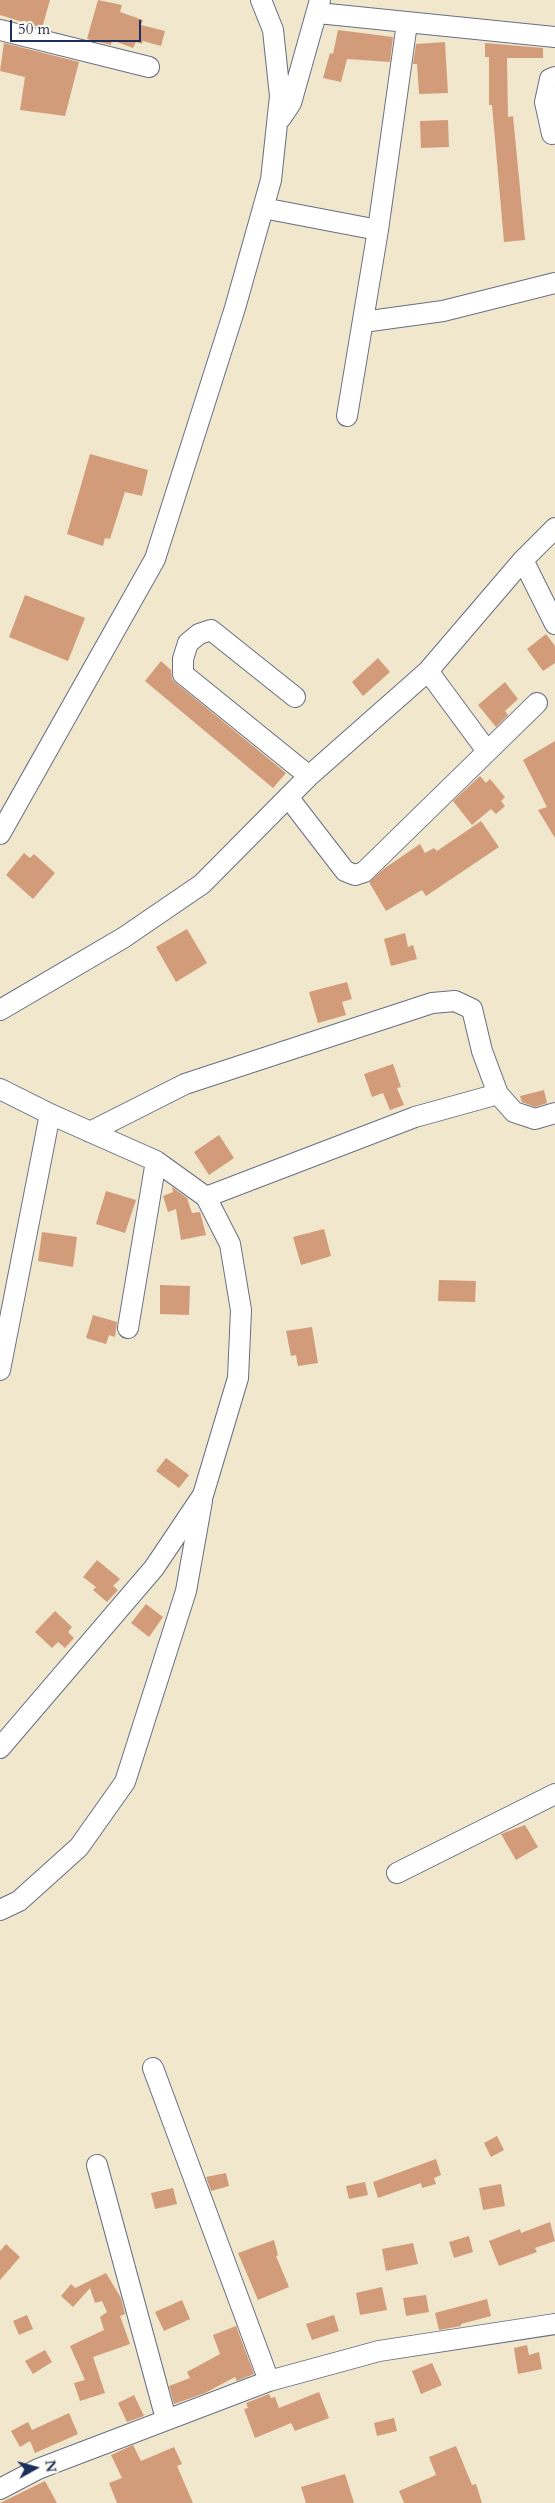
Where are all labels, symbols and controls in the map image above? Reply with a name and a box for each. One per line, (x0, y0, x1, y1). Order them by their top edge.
scale bar (12, 10, 144, 42)
text: 50 m (18, 19, 50, 39)
north arrow (10, 2443, 60, 2493)
text: N (40, 2459, 61, 2473)

